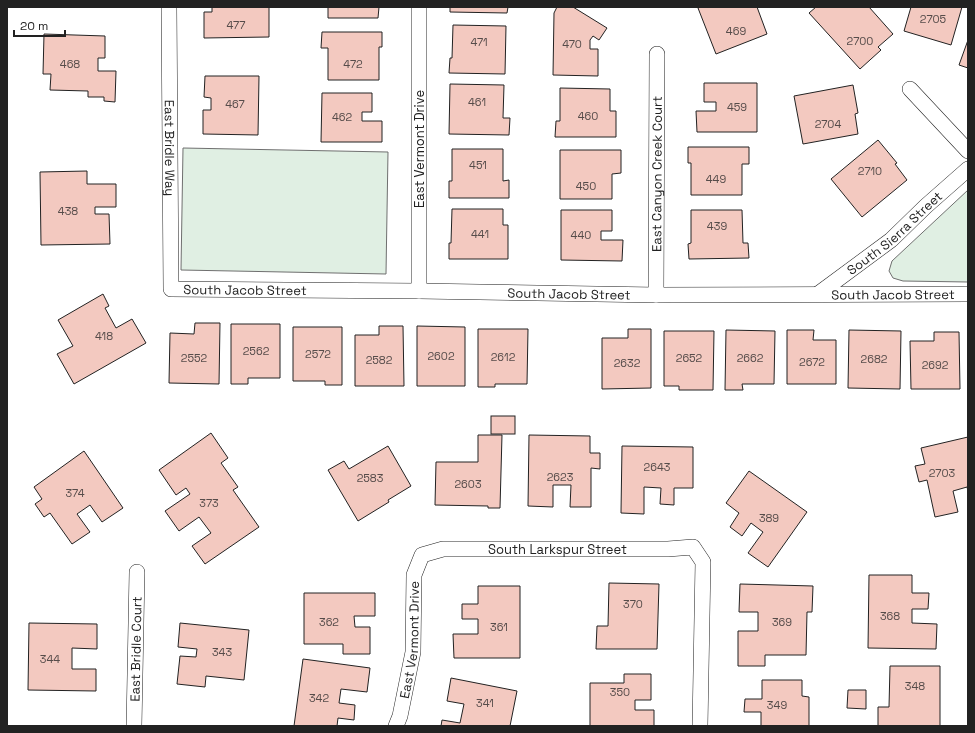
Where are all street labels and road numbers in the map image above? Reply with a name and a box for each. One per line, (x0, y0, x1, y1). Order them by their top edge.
street label: East Vermont Drive (411, 90, 428, 208)
street label: East Canyon Creek Court (648, 96, 665, 252)
street label: East Bridle Way (161, 100, 179, 196)
street label: South Sierra Street (843, 187, 946, 278)
street label: South Jacob Street (183, 281, 307, 299)
street label: South Jacob Street (507, 284, 631, 303)
street label: South Jacob Street (831, 286, 955, 303)
street label: South Larkspur Street (488, 541, 627, 558)
street label: East Vermont Drive (395, 581, 422, 700)
street label: East Bridle Court (126, 596, 145, 702)

